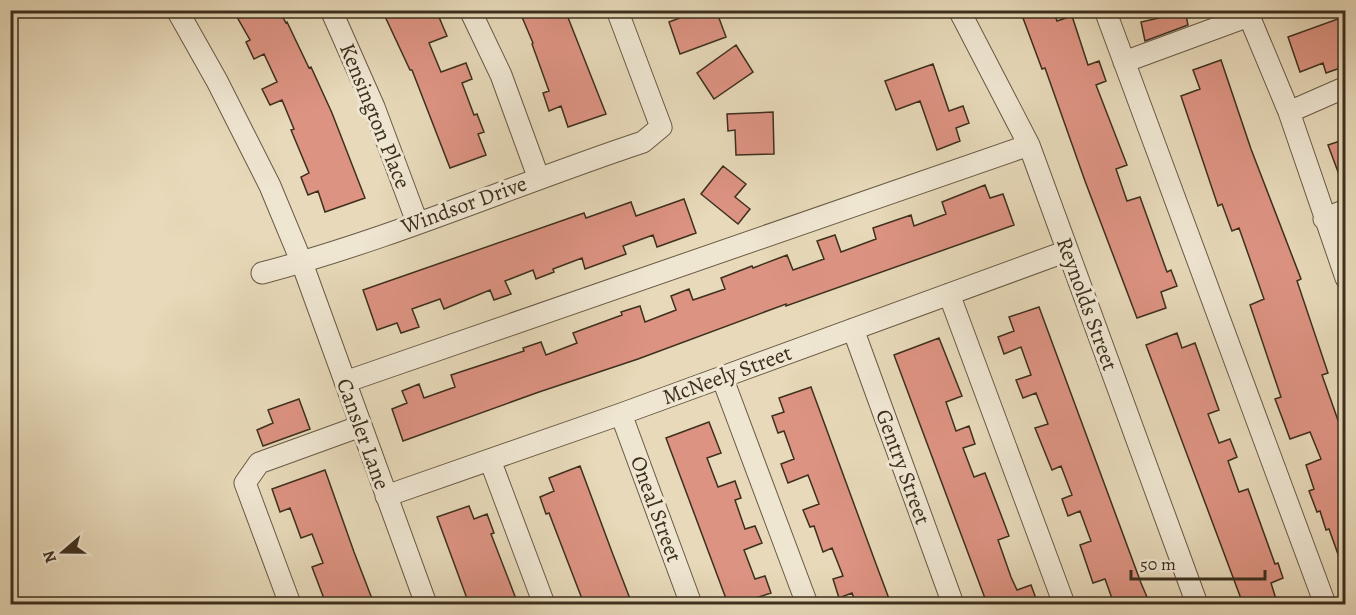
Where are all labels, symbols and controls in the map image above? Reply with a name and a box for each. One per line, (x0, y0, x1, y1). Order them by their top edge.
street label: Kensington Place (332, 39, 418, 193)
street label: Windsor Drive (396, 168, 531, 242)
street label: Reynolds Street (1049, 233, 1125, 375)
street label: McNeely Street (658, 338, 796, 412)
street label: Cansler Lane (329, 374, 397, 494)
street label: Gentry Street (868, 405, 938, 529)
street label: Oneal Street (623, 452, 689, 566)
north arrow (33, 522, 93, 582)
scale bar (1131, 543, 1264, 581)
text: N (37, 547, 62, 566)
text: 50 m (1140, 552, 1176, 576)

